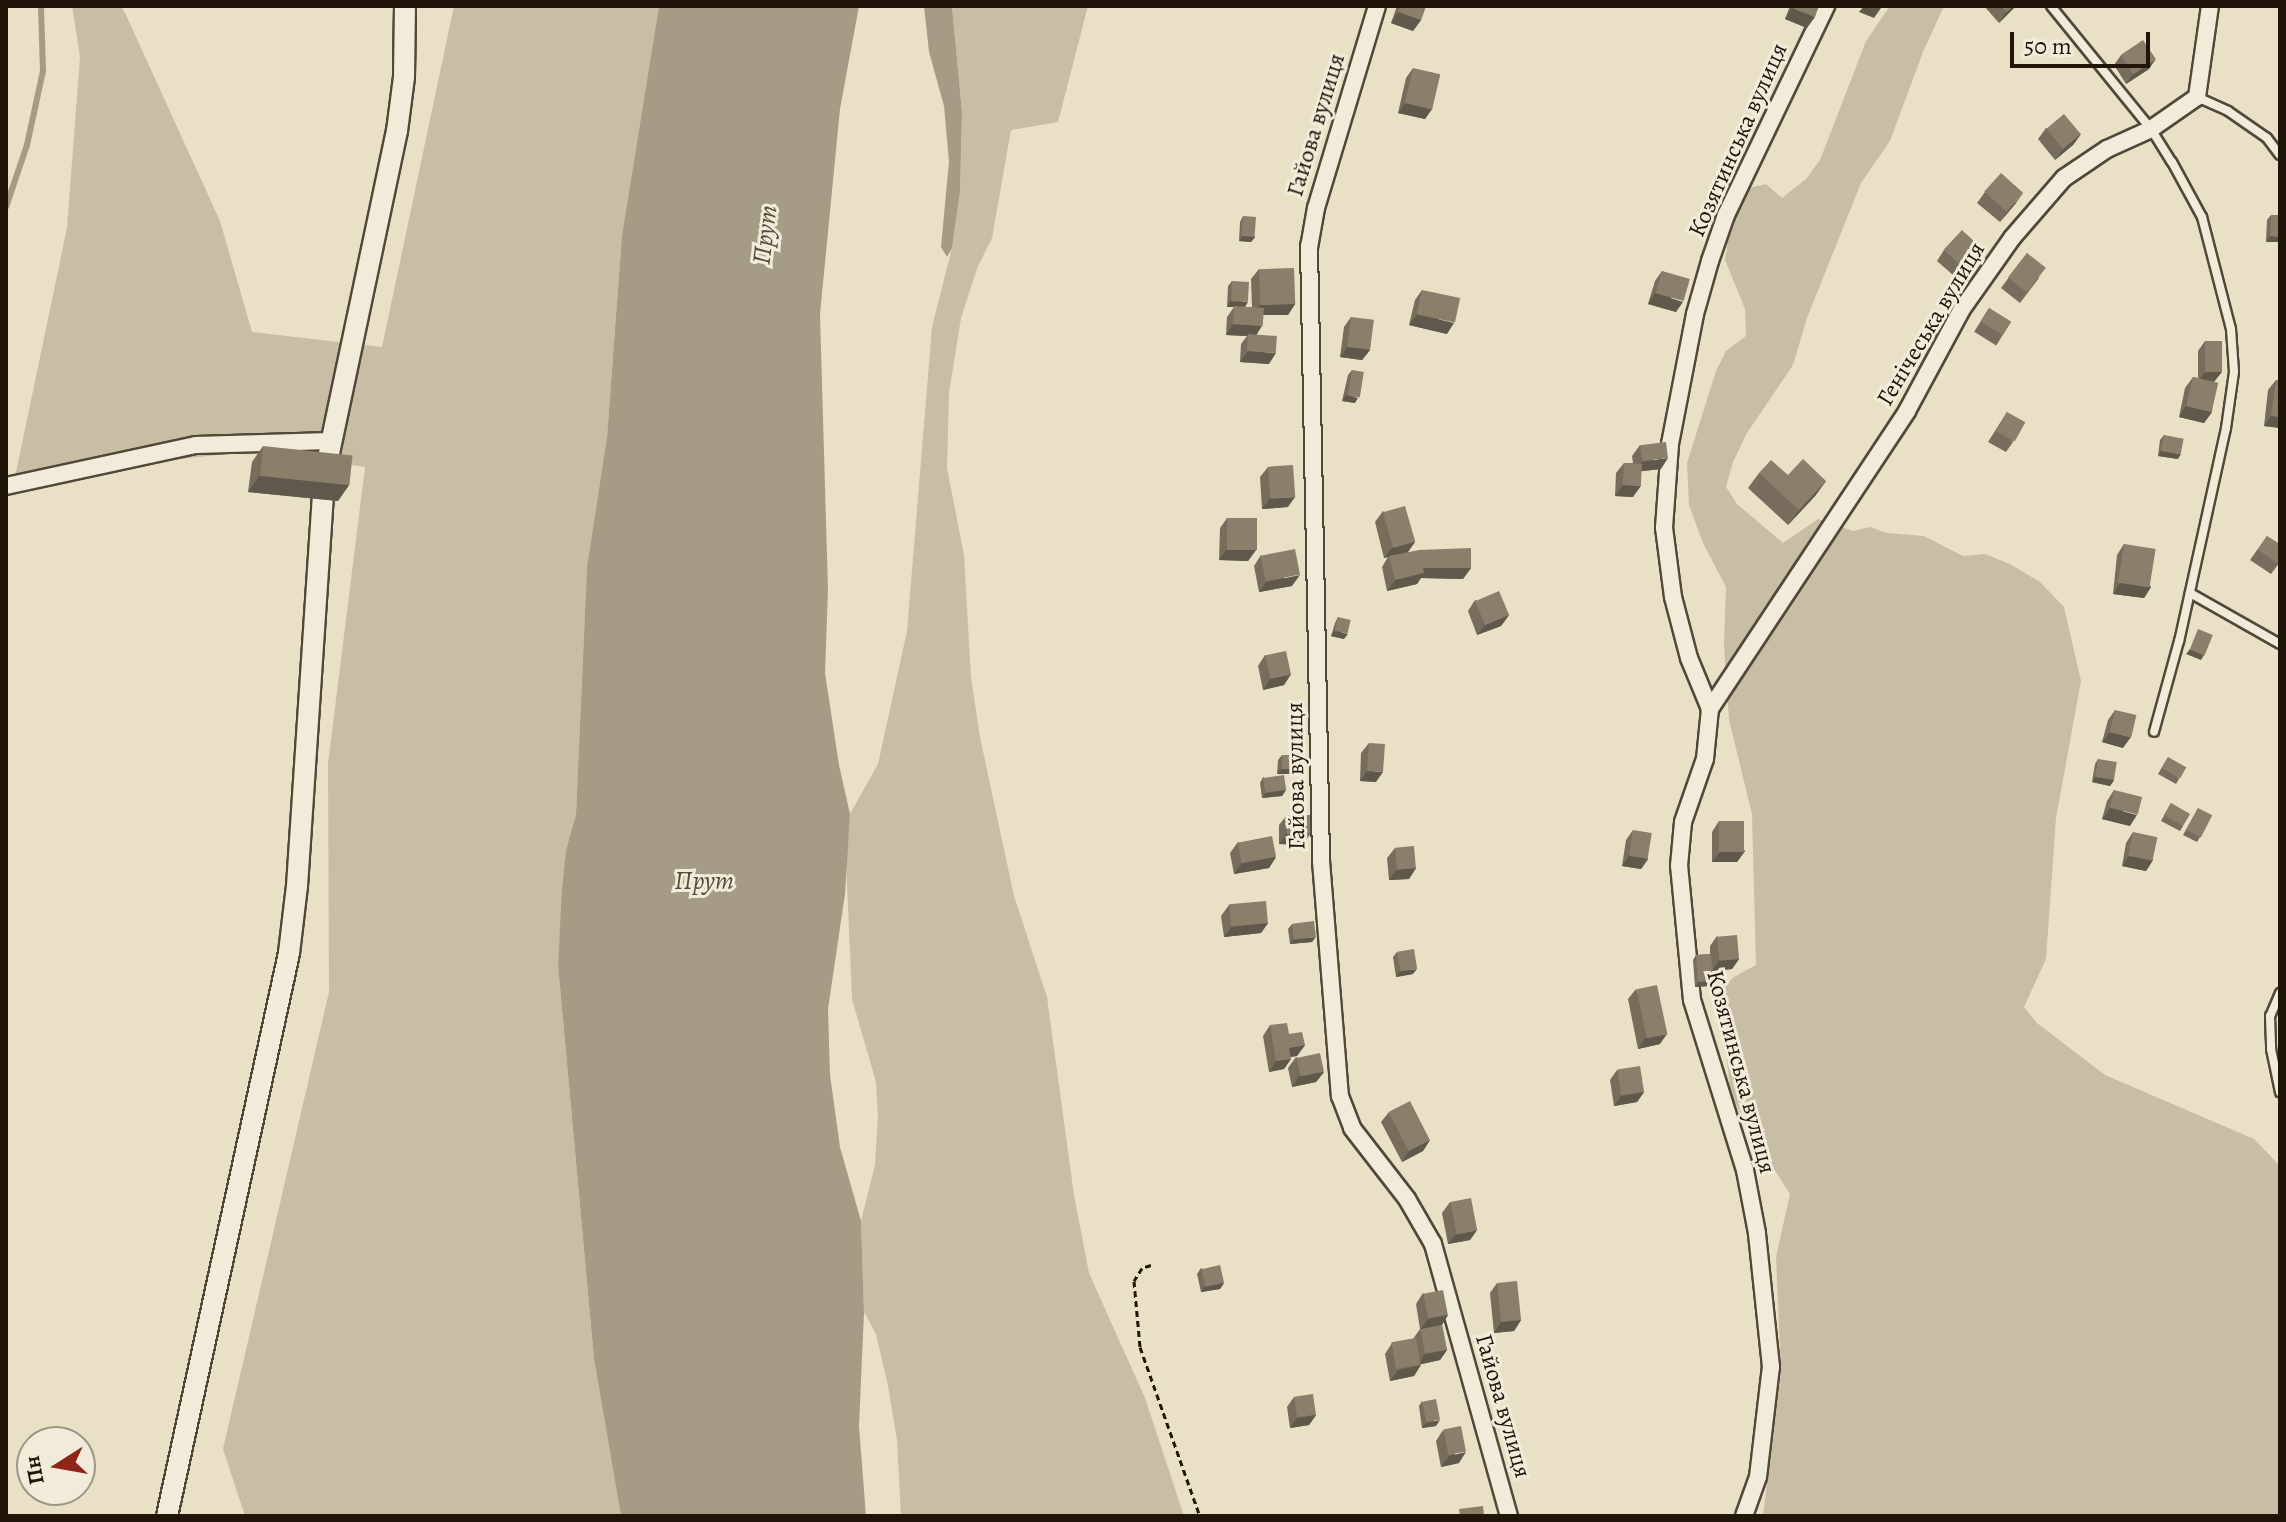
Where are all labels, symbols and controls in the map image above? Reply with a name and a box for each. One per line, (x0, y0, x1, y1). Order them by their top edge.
scale bar (2014, 16, 2154, 66)
text: 50 m (2024, 30, 2072, 62)
street label: Козятинська вулиця (1682, 39, 1794, 241)
street label: Гайова вулиця (1281, 50, 1351, 200)
water label: Прут (746, 204, 784, 266)
street label: Генічеська вулиця (1871, 237, 1991, 411)
street label: Гайова вулиця (1280, 702, 1312, 850)
water label: Прут (674, 865, 734, 897)
street label: Козятинська вулиця (1700, 967, 1782, 1177)
street label: Гайова вулиця (1469, 1331, 1537, 1481)
north arrow (16, 1426, 96, 1506)
text: Пн (17, 1453, 52, 1487)

